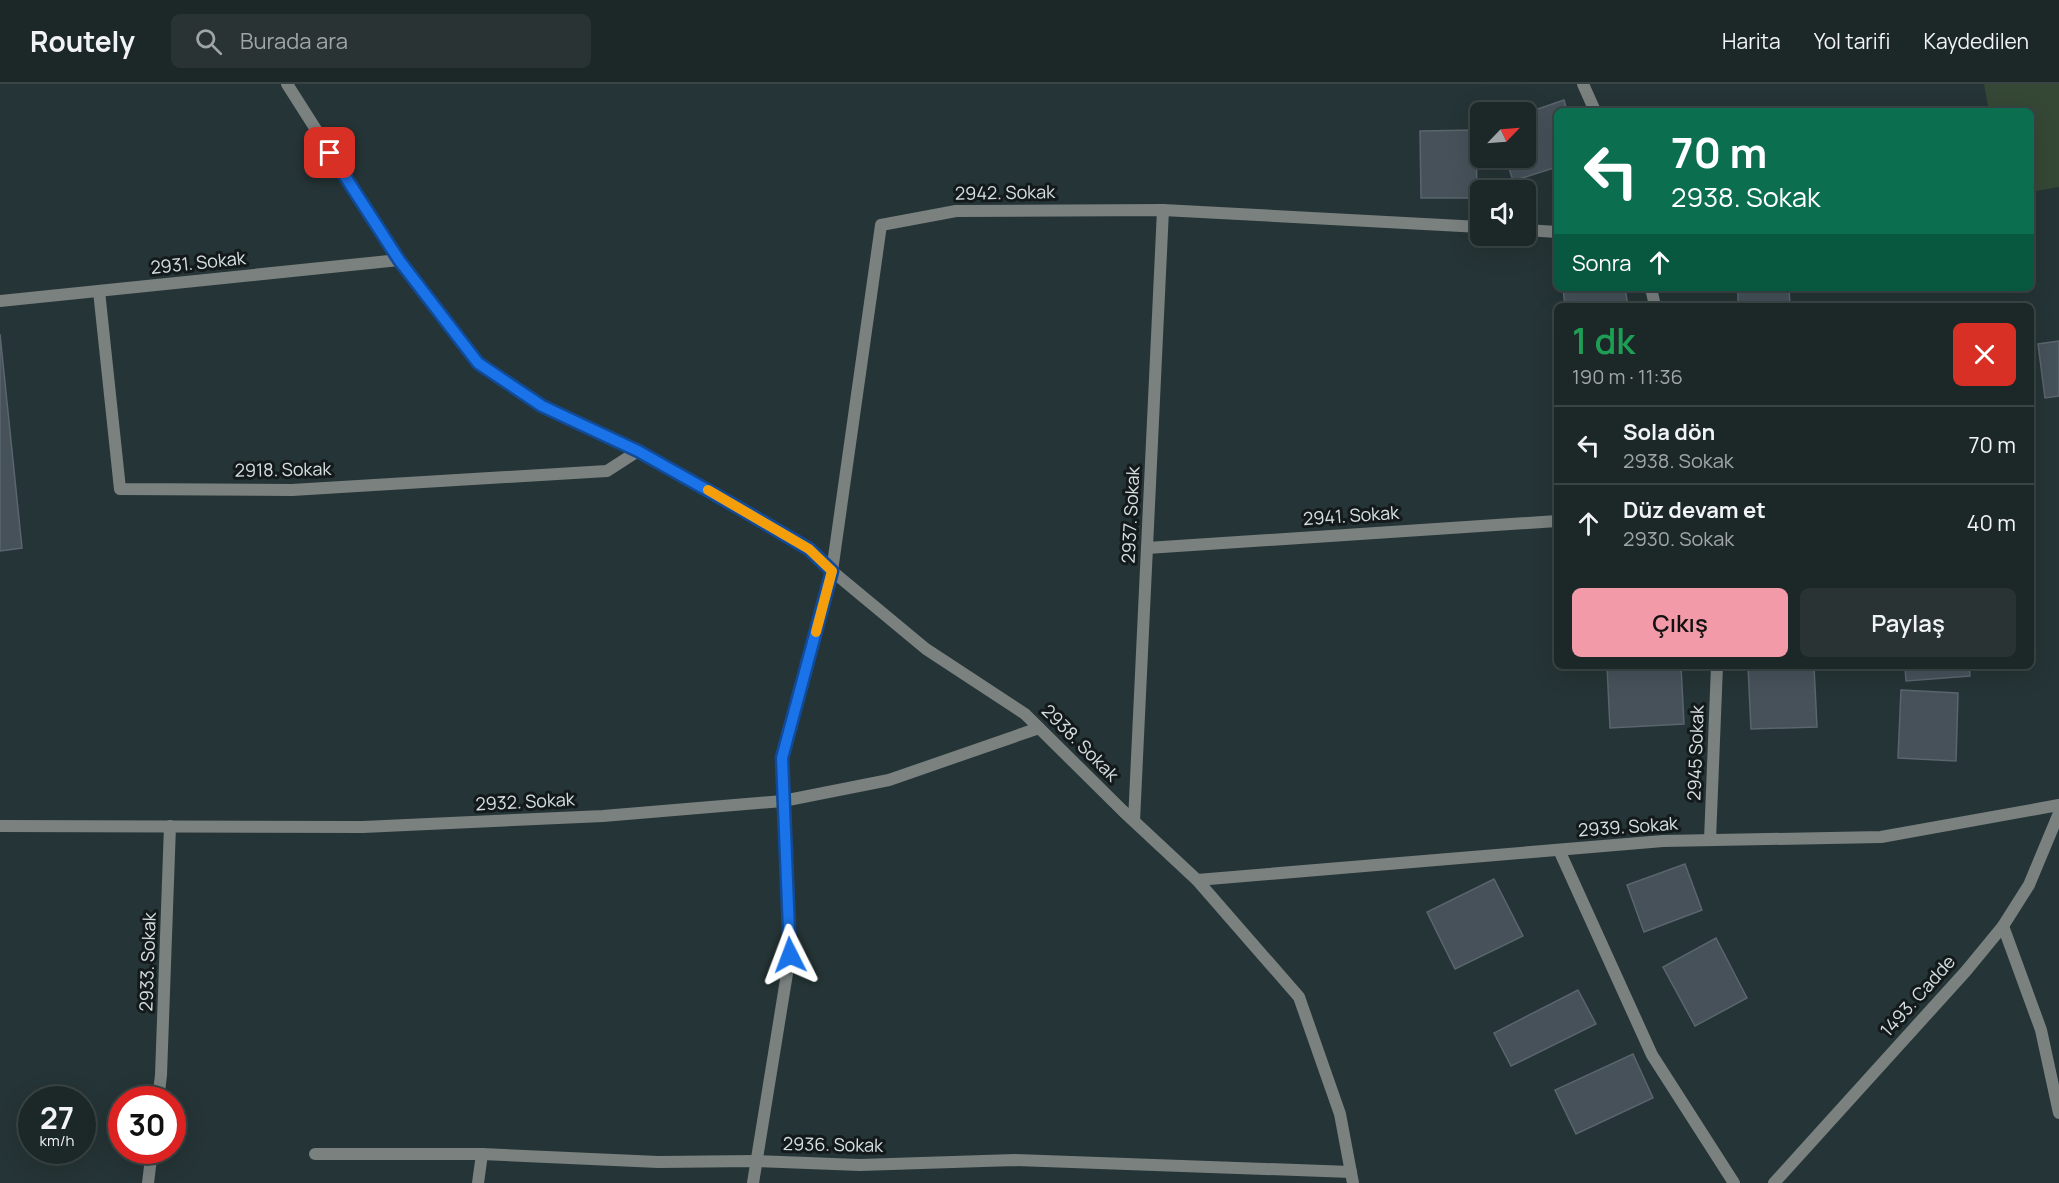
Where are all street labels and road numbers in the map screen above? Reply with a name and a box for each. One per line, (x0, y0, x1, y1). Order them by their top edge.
street label: 2942. Sokak (955, 179, 1056, 205)
street label: 2931. Sokak (149, 245, 248, 279)
street label: 2918. Sokak (234, 456, 333, 482)
street label: 2937. Sokak (1115, 465, 1145, 564)
street label: 2941. Sokak (1302, 500, 1401, 530)
street label: 2938. Sokak (1037, 699, 1125, 787)
street label: 2945 Sokak (1681, 704, 1709, 801)
street label: 2932. Sokak (475, 786, 576, 816)
street label: 2939. Sokak (1577, 810, 1680, 841)
street label: 2933. Sokak (133, 911, 161, 1012)
street label: 1493. Cadde (1874, 950, 1960, 1041)
street label: 2936. Sokak (783, 1131, 884, 1157)

